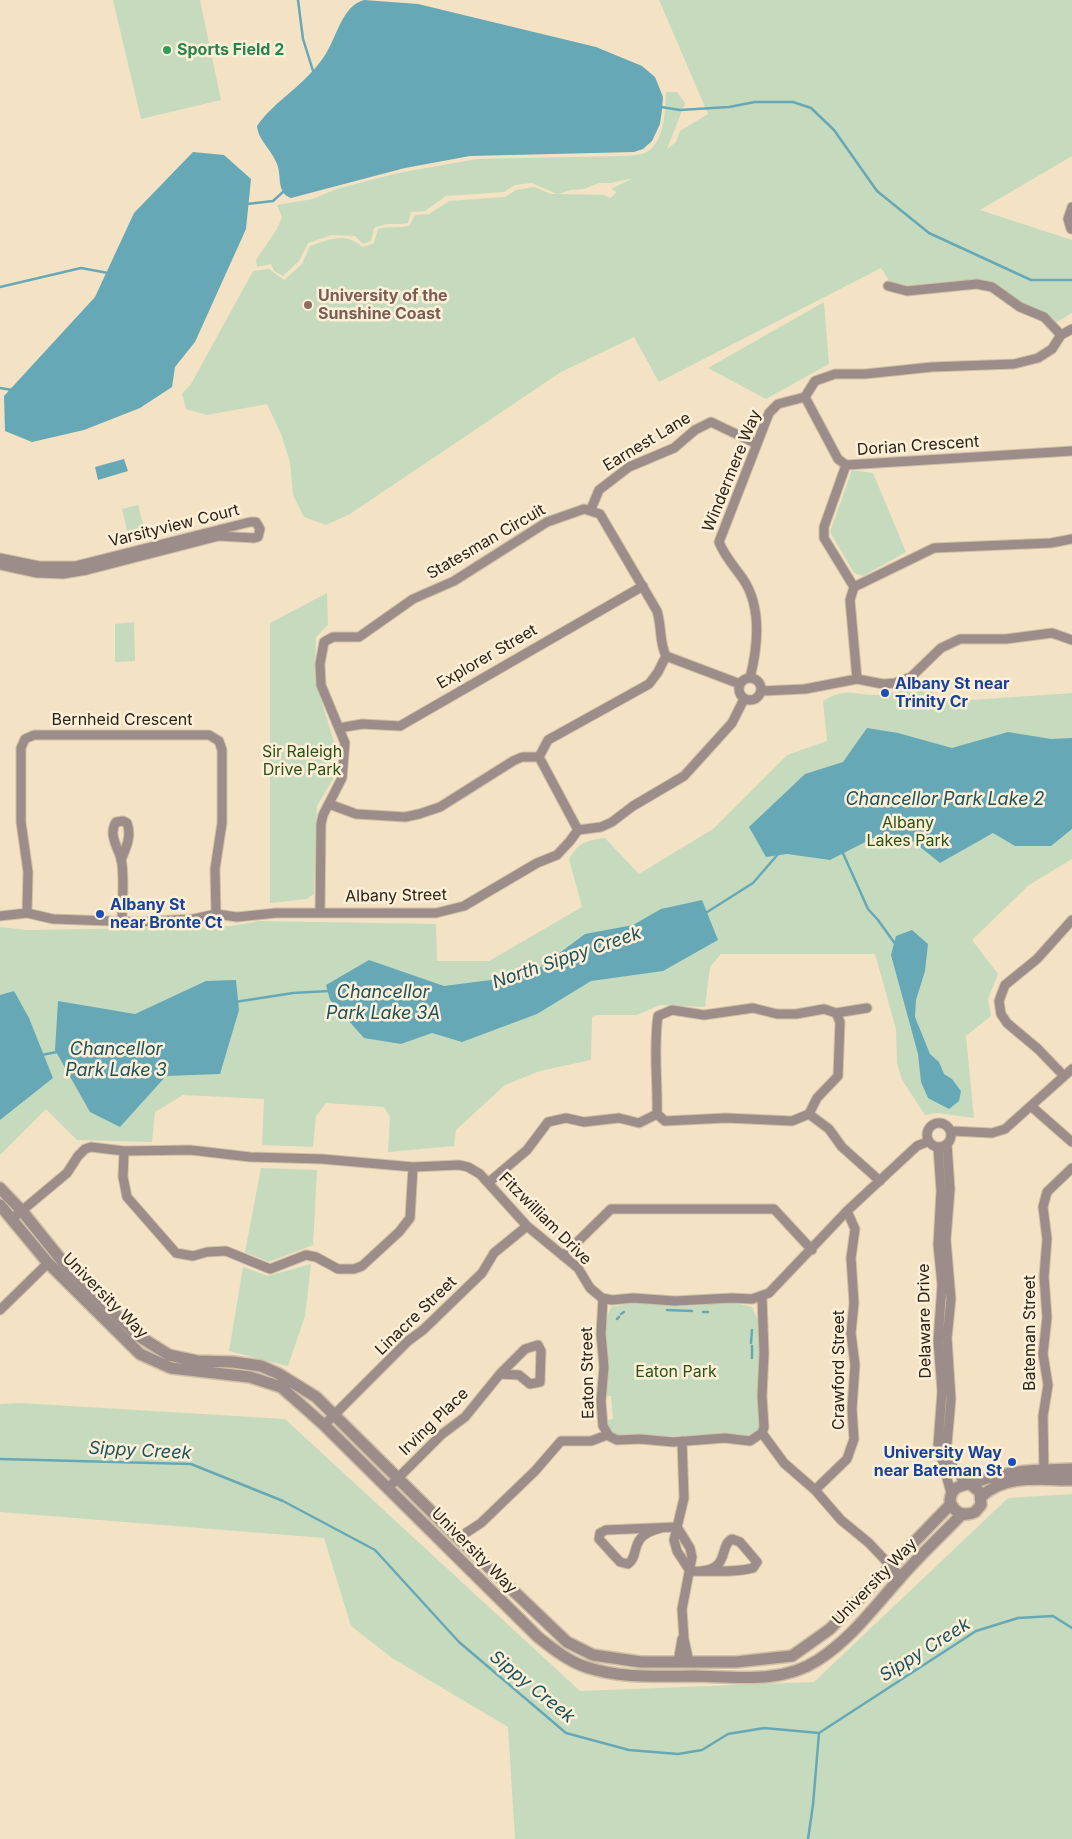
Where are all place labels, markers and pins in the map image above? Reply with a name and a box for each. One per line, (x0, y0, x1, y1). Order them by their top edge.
place label: Sports Field 2 (177, 40, 284, 60)
marker: Sports Field 2 (161, 44, 173, 56)
place label: University of the Sunshine Coast (318, 286, 448, 324)
marker: University of the Sunshine Coast (302, 299, 314, 311)
place label: Albany St near Trinity Cr (895, 674, 1010, 712)
marker: Albany St near Trinity Cr (879, 687, 891, 699)
place label: Albany St near Bronte Ct (110, 895, 222, 933)
marker: Albany St near Bronte Ct (94, 908, 106, 920)
place label: University Way near Bateman St (874, 1443, 1002, 1481)
marker: University Way near Bateman St (1006, 1456, 1018, 1468)

